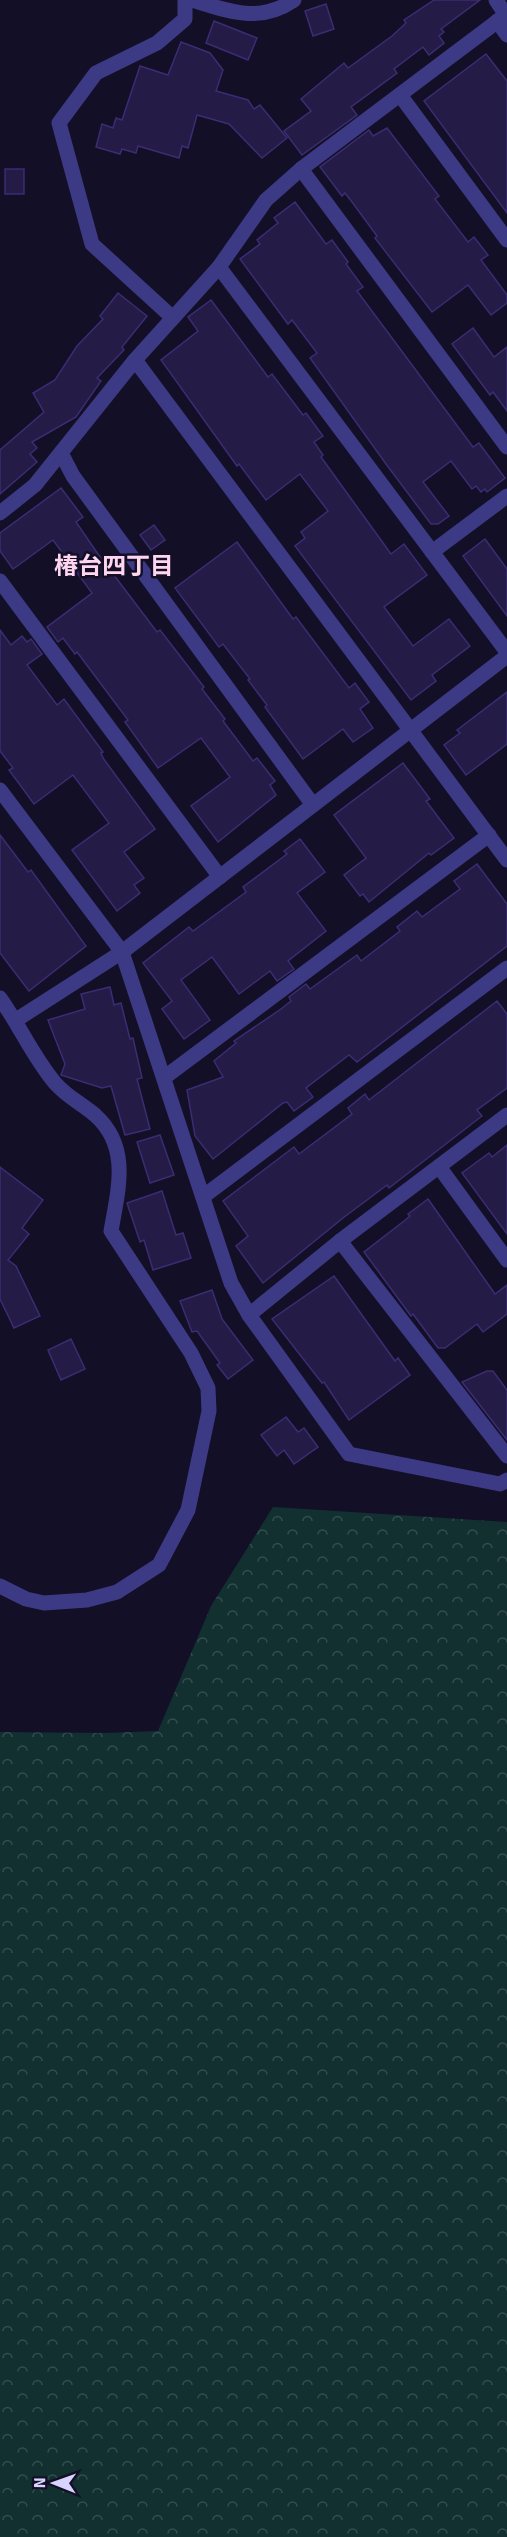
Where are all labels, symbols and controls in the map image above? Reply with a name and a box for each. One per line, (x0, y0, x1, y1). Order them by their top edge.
district label: 椿台四丁目 (54, 551, 174, 581)
north arrow (24, 2453, 84, 2513)
text: N (30, 2477, 50, 2488)

